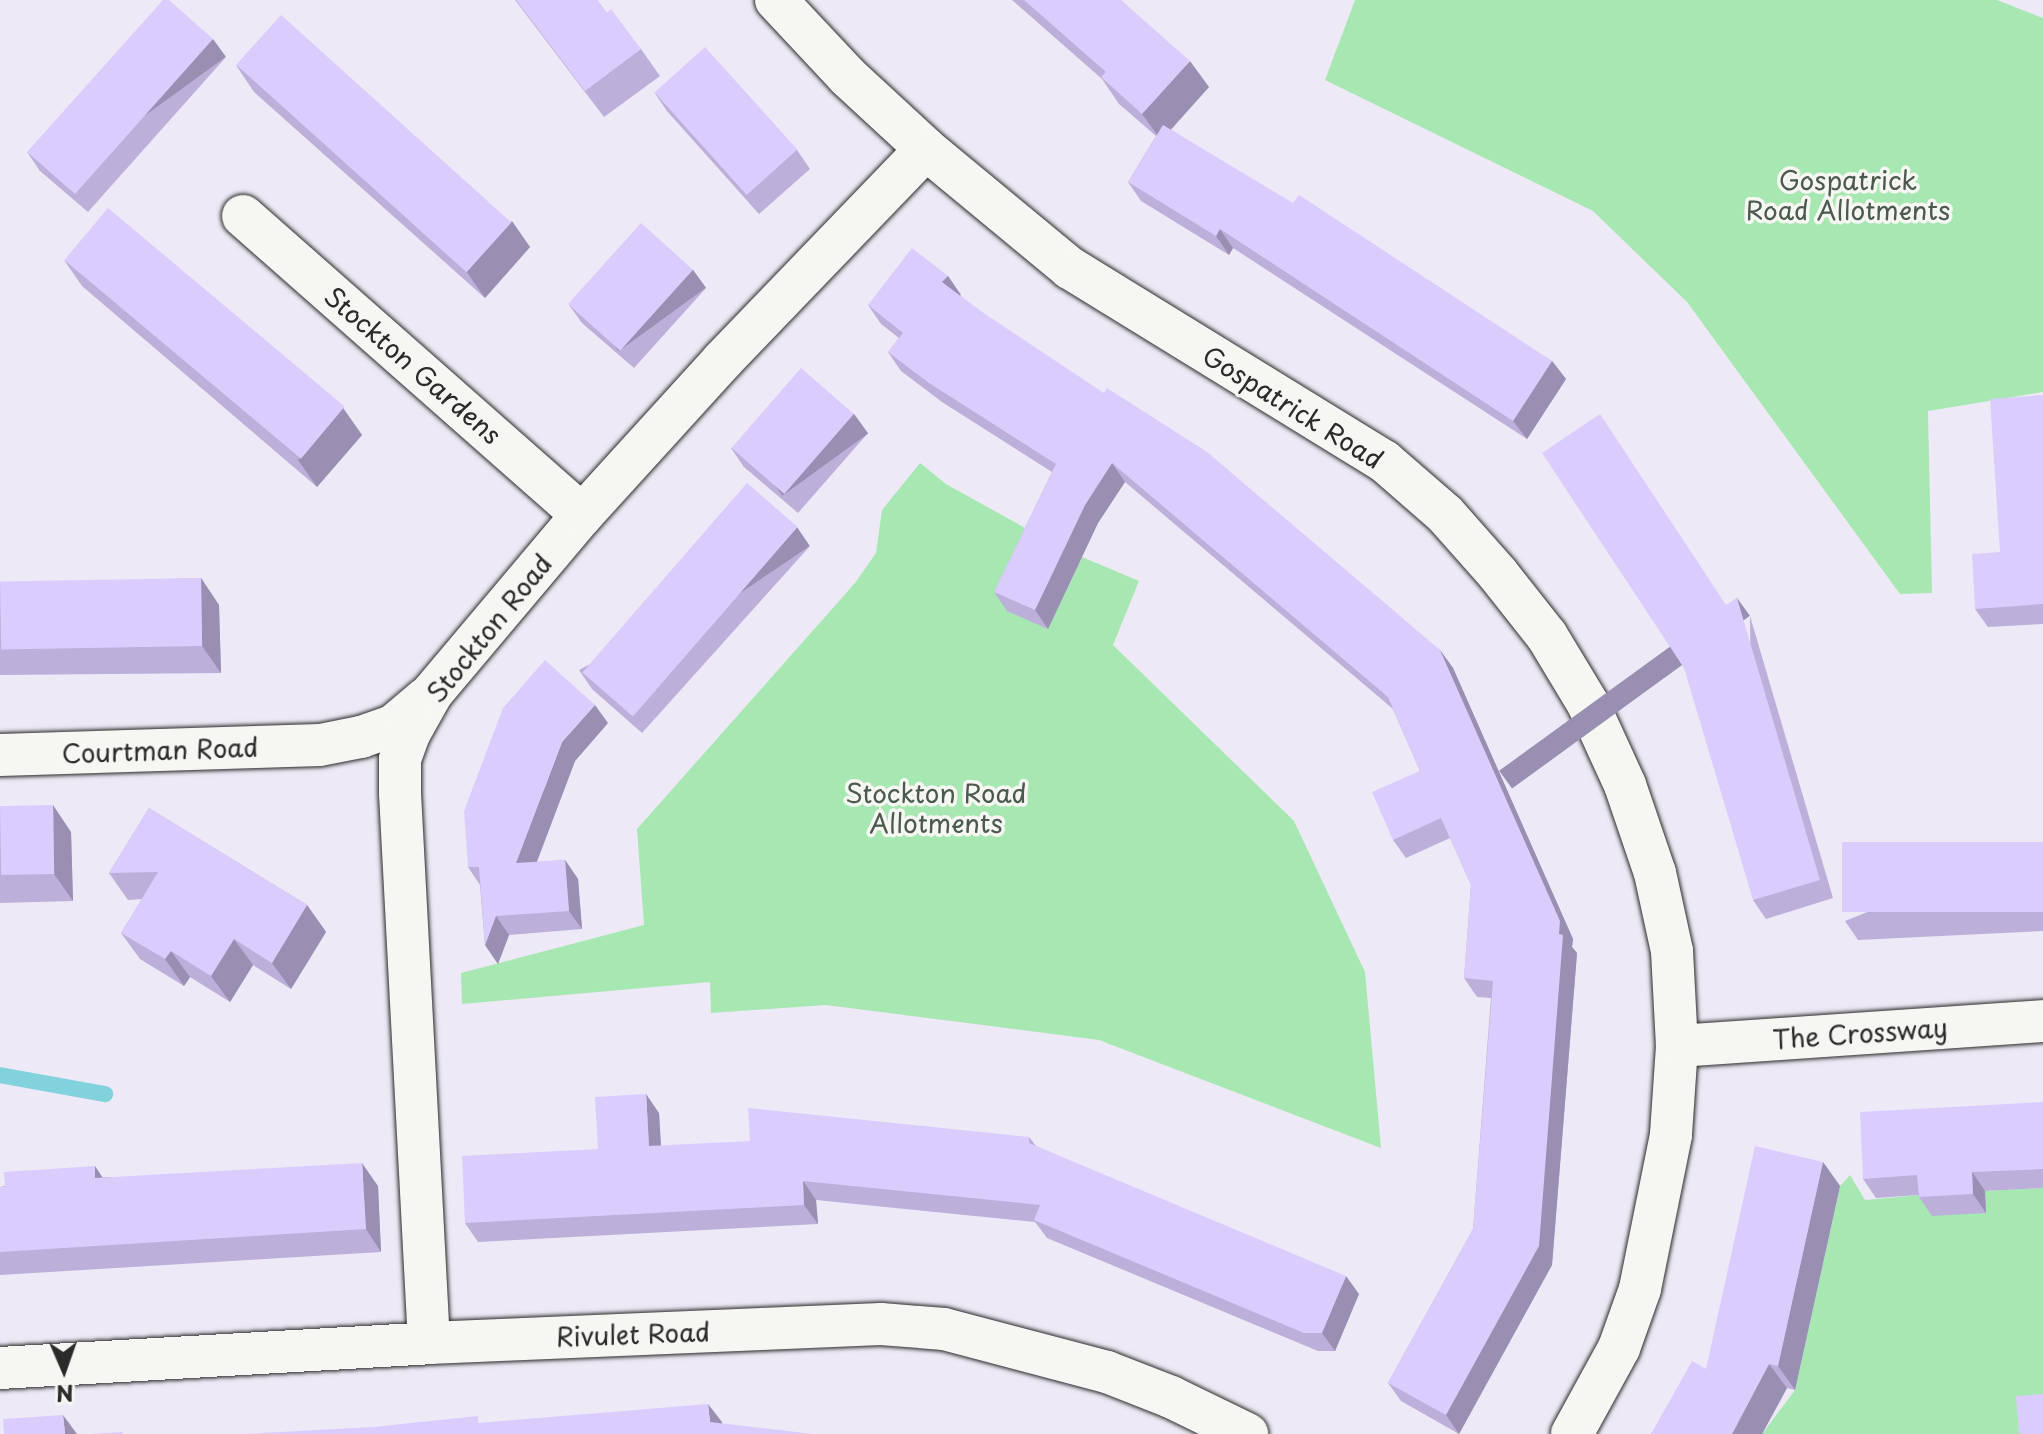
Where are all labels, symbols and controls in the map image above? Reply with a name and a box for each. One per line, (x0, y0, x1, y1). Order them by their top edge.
park label: Gospatrick Road Allotments (1746, 164, 1950, 226)
street label: Stockton Gardens (319, 280, 507, 450)
street label: Gospatrick Road (1196, 338, 1390, 476)
street label: Stockton Road (420, 548, 558, 708)
street label: Courtman Road (61, 731, 259, 769)
park label: Stockton Road Allotments (845, 777, 1027, 838)
street label: The Crossway (1772, 1011, 1948, 1055)
street label: Rivulet Road (554, 1316, 712, 1352)
north arrow (24, 1330, 104, 1410)
text: N (56, 1378, 74, 1411)

